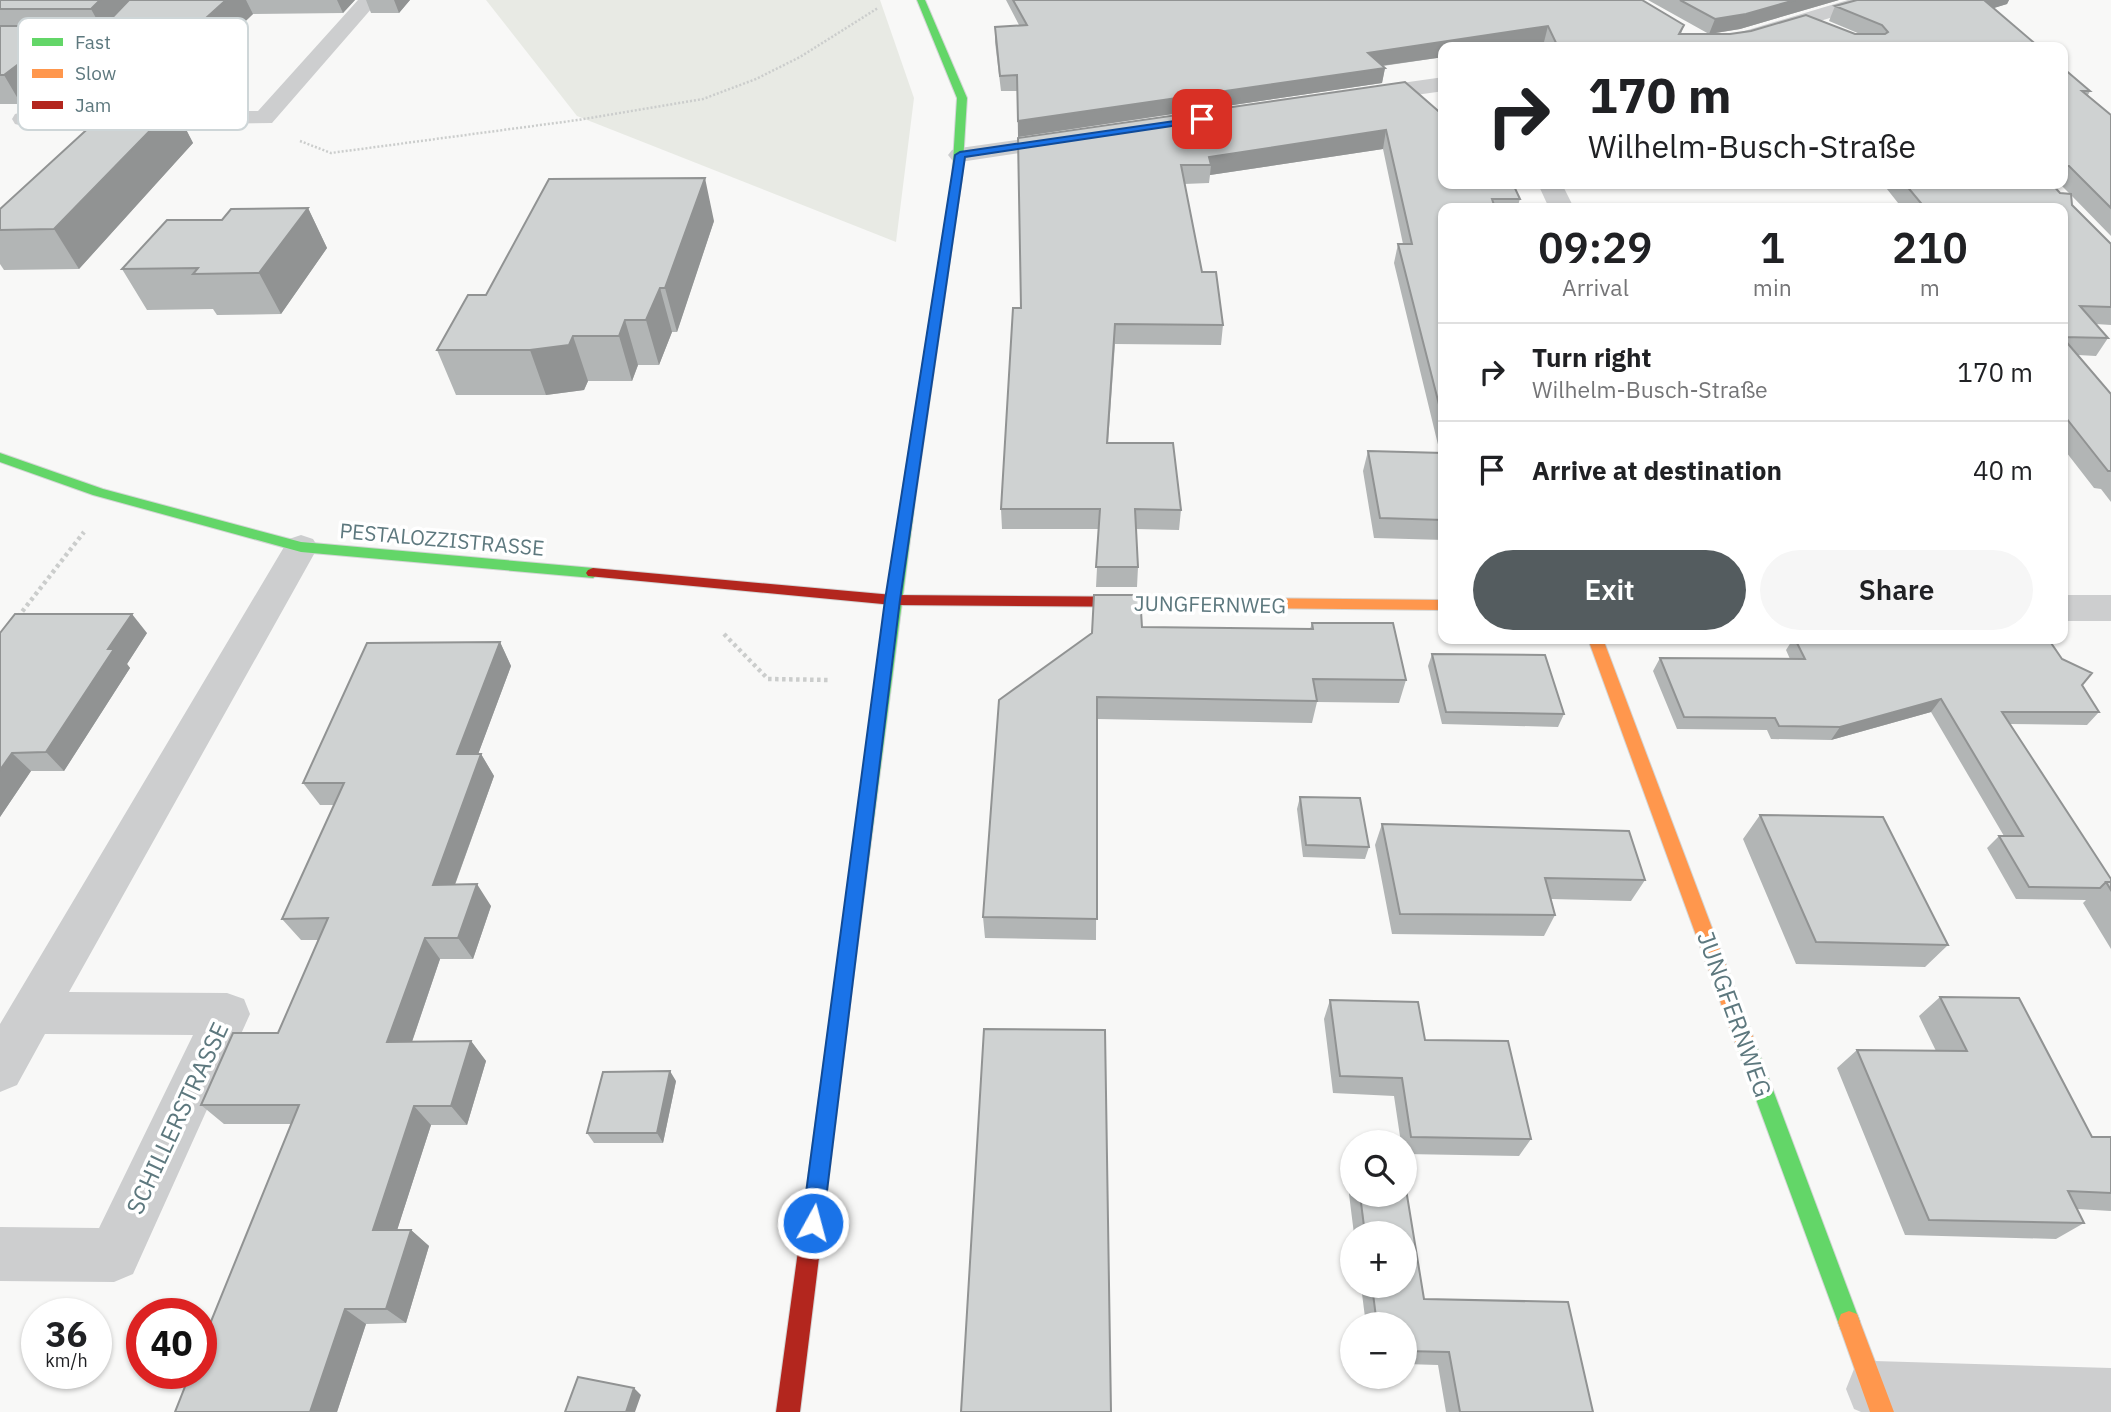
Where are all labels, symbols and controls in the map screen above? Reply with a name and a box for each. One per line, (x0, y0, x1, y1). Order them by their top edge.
legend (18, 18, 248, 130)
text: Fast (75, 30, 111, 54)
text: Slow (75, 61, 116, 85)
text: 170 m (1588, 63, 1732, 126)
icon: right (1473, 70, 1564, 161)
pin (1172, 89, 1232, 149)
text: Jam (75, 93, 111, 117)
icon: arrive (1183, 100, 1221, 138)
text: Wilhelm-Busch-Straße (1588, 125, 1916, 167)
text: 09:29 (1538, 220, 1653, 275)
text: 1 (1760, 220, 1785, 275)
text: 210 (1892, 220, 1968, 275)
text: Arrival (1562, 272, 1629, 302)
text: min (1753, 272, 1792, 302)
text: m (1920, 272, 1940, 302)
text: Turn right (1532, 340, 1651, 374)
icon: right (1473, 353, 1511, 391)
text: 170 m (1957, 355, 2033, 389)
text: Wilhelm-Busch-Straße (1532, 374, 1768, 404)
icon: arrive (1473, 451, 1511, 489)
text: Arrive at destination (1532, 453, 1782, 487)
text: 40 m (1973, 453, 2033, 487)
street label: PESTALOZZISTRASSE (338, 516, 546, 562)
button: Exit (1473, 550, 1746, 630)
button: Share (1760, 550, 2033, 630)
street label: JUNGFERNWEG (1134, 589, 1286, 619)
street label: JUNGFERNWEG (1690, 927, 1780, 1101)
street label: SCHILLERSTRASSE (118, 1017, 236, 1219)
map controls (1340, 1130, 1417, 1389)
button: search (1340, 1130, 1417, 1207)
position arrow (776, 1186, 850, 1260)
button: + (1340, 1221, 1417, 1298)
speed limit sign: 40 (126, 1298, 217, 1389)
text: 36 (45, 1311, 88, 1357)
button: − (1340, 1312, 1417, 1389)
text: km/h (45, 1349, 88, 1372)

